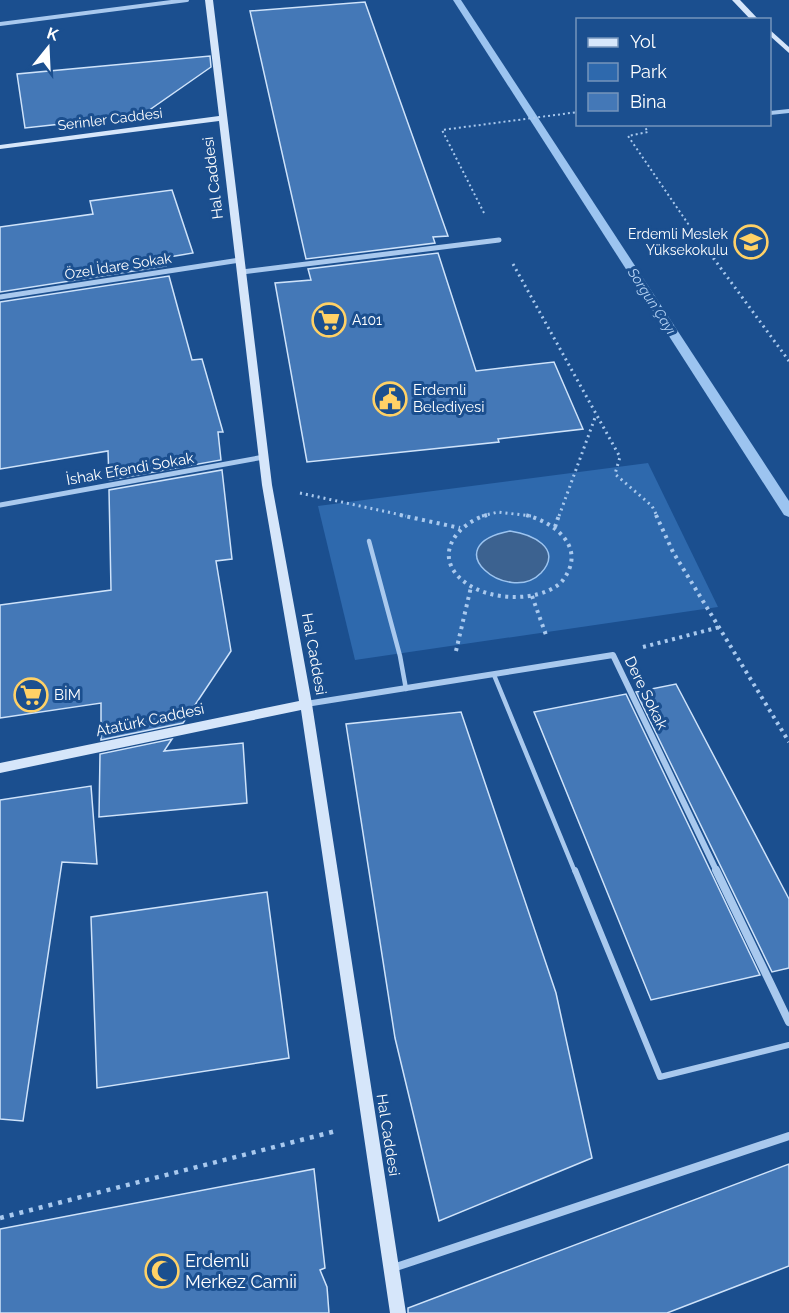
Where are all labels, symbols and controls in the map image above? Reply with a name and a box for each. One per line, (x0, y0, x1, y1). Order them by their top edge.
north arrow (18, 18, 78, 78)
legend (576, 18, 771, 126)
text: K (44, 24, 61, 45)
text: Yol (630, 31, 656, 52)
text: Park (630, 61, 667, 82)
text: Bina (630, 91, 666, 112)
street label: Serinler Caddesi (57, 105, 163, 133)
street label: Hal Caddesi (199, 136, 227, 220)
school or university icon: Erdemli Meslek Yüksekokulu (733, 224, 769, 260)
place label: Erdemli Meslek Yüksekokulu (628, 226, 729, 258)
street label: Özel İdare Sokak (63, 248, 173, 282)
water label: Sorgun Çayı (624, 264, 679, 337)
supermarket icon: A101 (311, 302, 347, 338)
place label: A101 (352, 312, 382, 328)
public building icon: Erdemli Belediyesi (372, 381, 408, 417)
place label: Erdemli Belediyesi (413, 381, 484, 416)
street label: İshak Efendi Sokak (65, 448, 195, 489)
street label: Hal Caddesi (298, 612, 330, 696)
street label: Dere Sokak (621, 653, 671, 733)
supermarket icon: BİM (13, 677, 49, 713)
place label: BİM (54, 685, 81, 704)
street label: Atatürk Caddesi (94, 700, 206, 740)
street label: Hal Caddesi (373, 1093, 403, 1177)
place label: Erdemli Merkez Camii (185, 1250, 297, 1292)
mosque icon: Erdemli Merkez Camii (144, 1253, 180, 1289)

